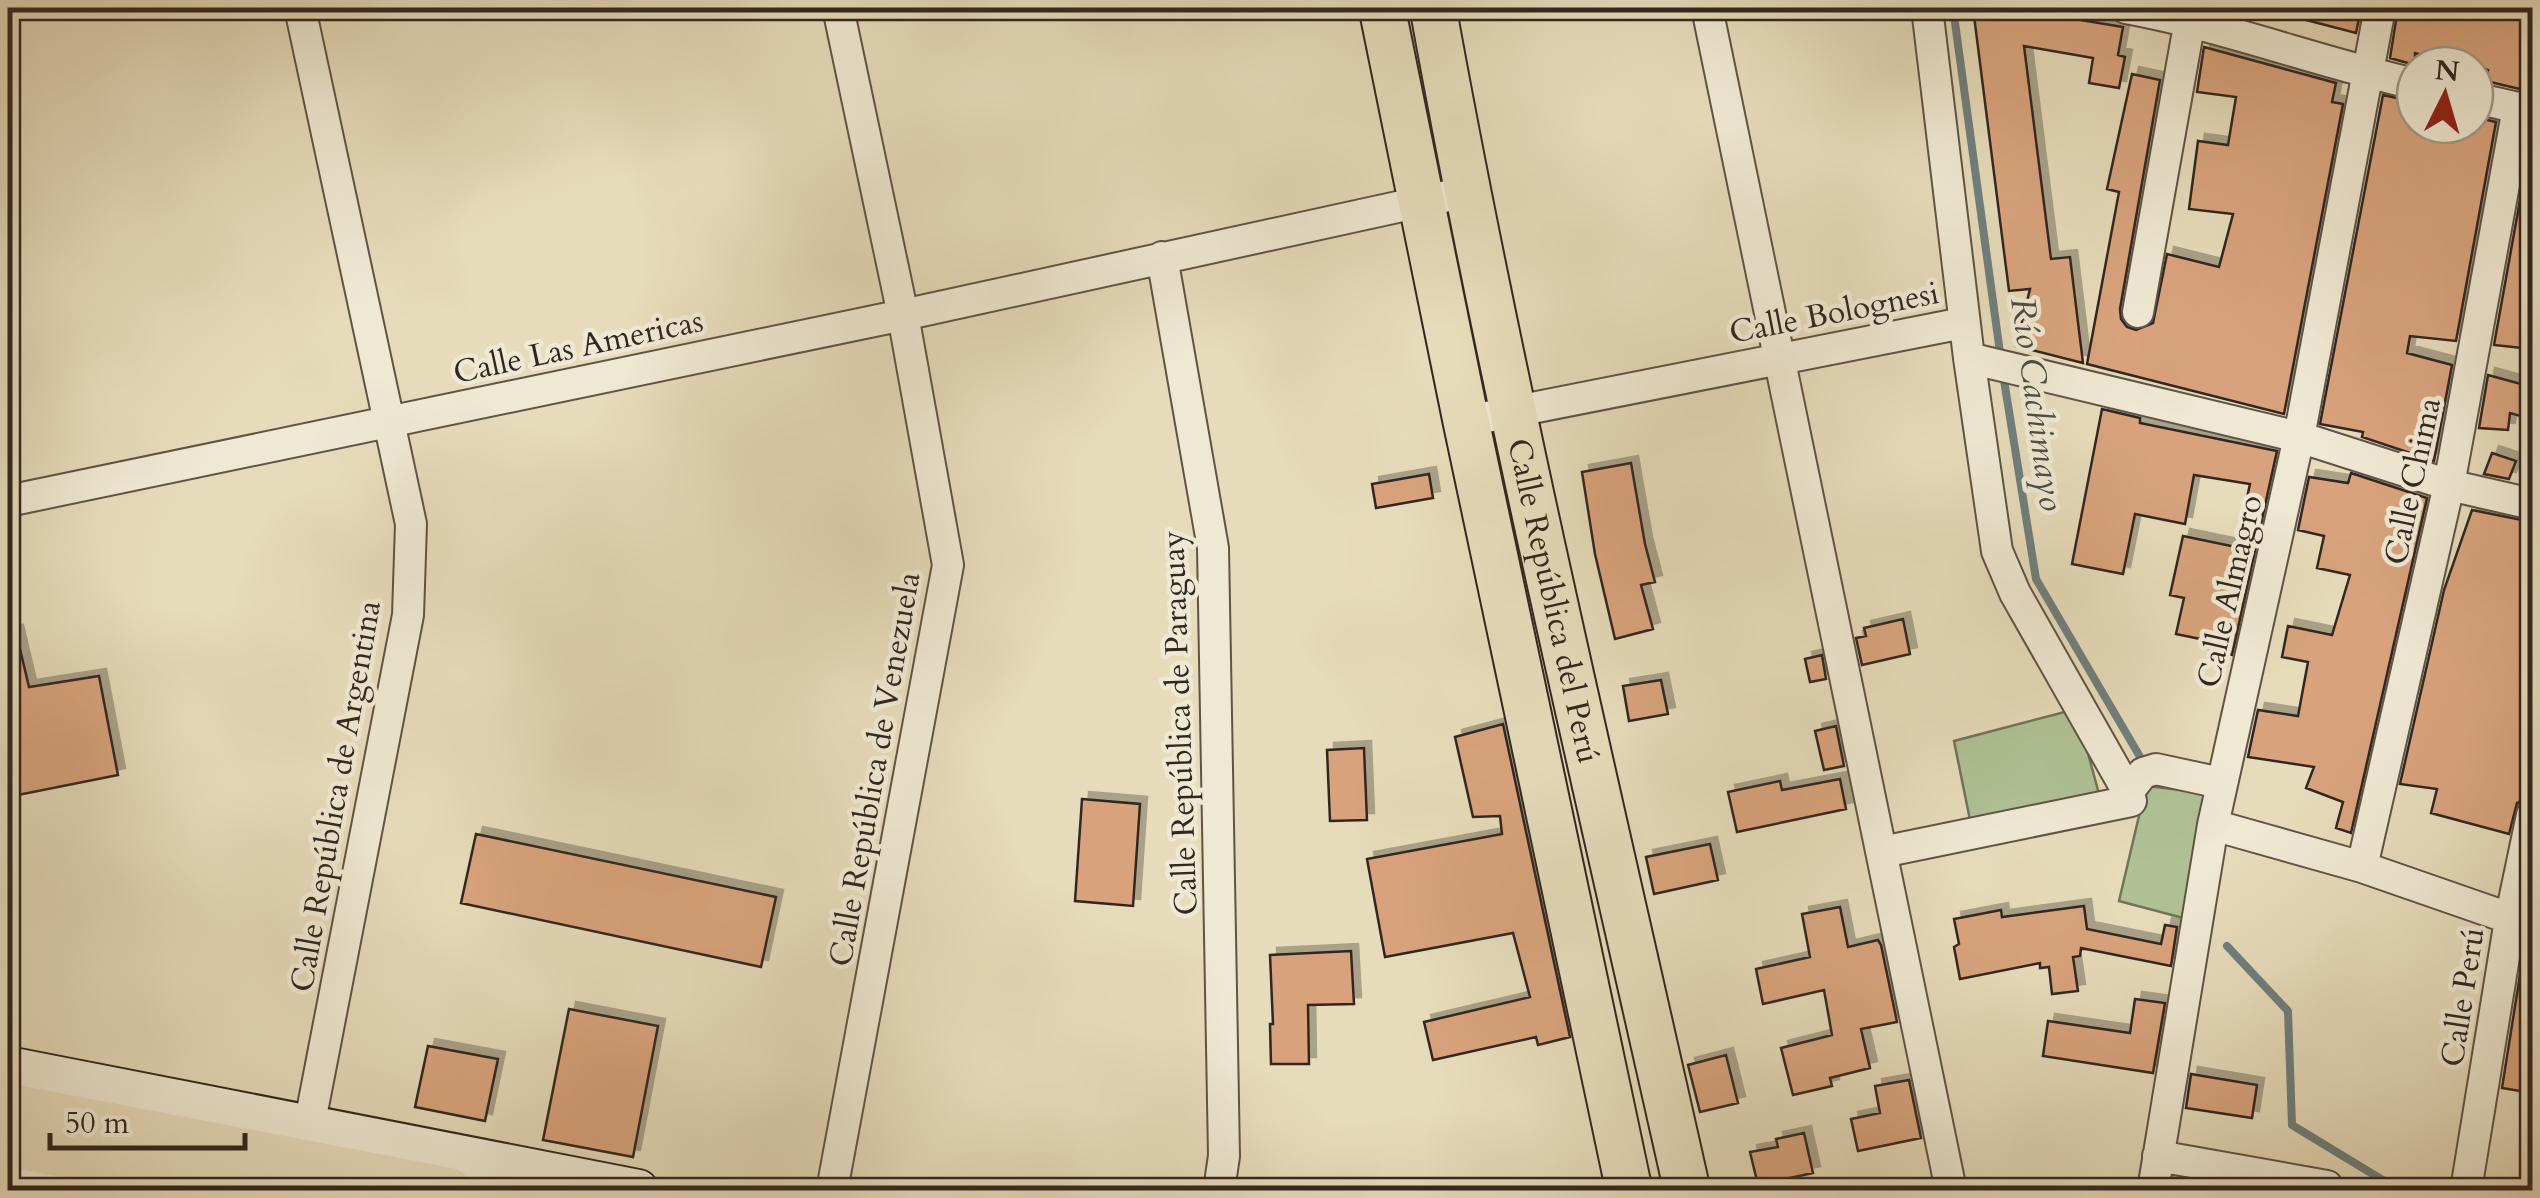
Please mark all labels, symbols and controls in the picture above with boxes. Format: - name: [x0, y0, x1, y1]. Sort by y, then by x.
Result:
- north arrow: [2395, 45, 2495, 145]
- text: N: [2433, 51, 2461, 91]
- street label: Calle Bolognesi: [1726, 271, 1943, 355]
- water label: Río Cachimayo: [1998, 294, 2076, 514]
- street label: Calle Las Americas: [449, 299, 707, 395]
- street label: Calle Chima: [2374, 394, 2452, 569]
- street label: Calle República del Perú: [1496, 434, 1611, 767]
- street label: Calle Almagro: [2186, 491, 2274, 692]
- street label: Calle República de Paraguay: [1151, 530, 1209, 916]
- street label: Calle República de Venezuela: [819, 568, 931, 970]
- street label: Calle República de Argentina: [280, 597, 392, 995]
- street label: Calle Perú: [2430, 924, 2496, 1070]
- scale bar: [50, 1088, 245, 1150]
- text: 50 m: [65, 1103, 130, 1144]

